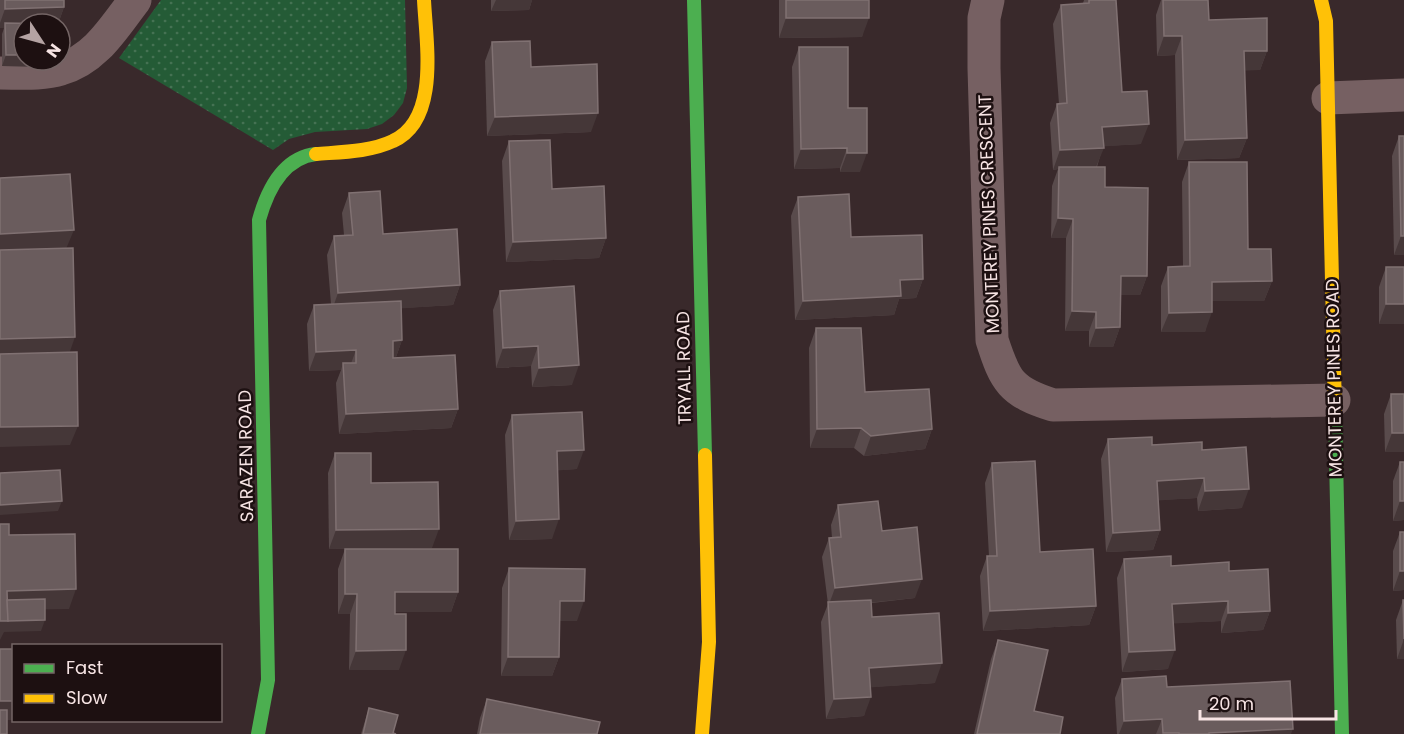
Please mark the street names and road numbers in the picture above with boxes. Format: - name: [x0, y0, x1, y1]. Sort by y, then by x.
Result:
- street label: MONTEREY PINES CRESCENT: [972, 94, 1005, 334]
- street label: MONTEREY PINES ROAD: [1319, 278, 1348, 478]
- street label: TRYALL ROAD: [670, 311, 697, 425]
- street label: SARAZEN ROAD: [232, 390, 259, 522]

